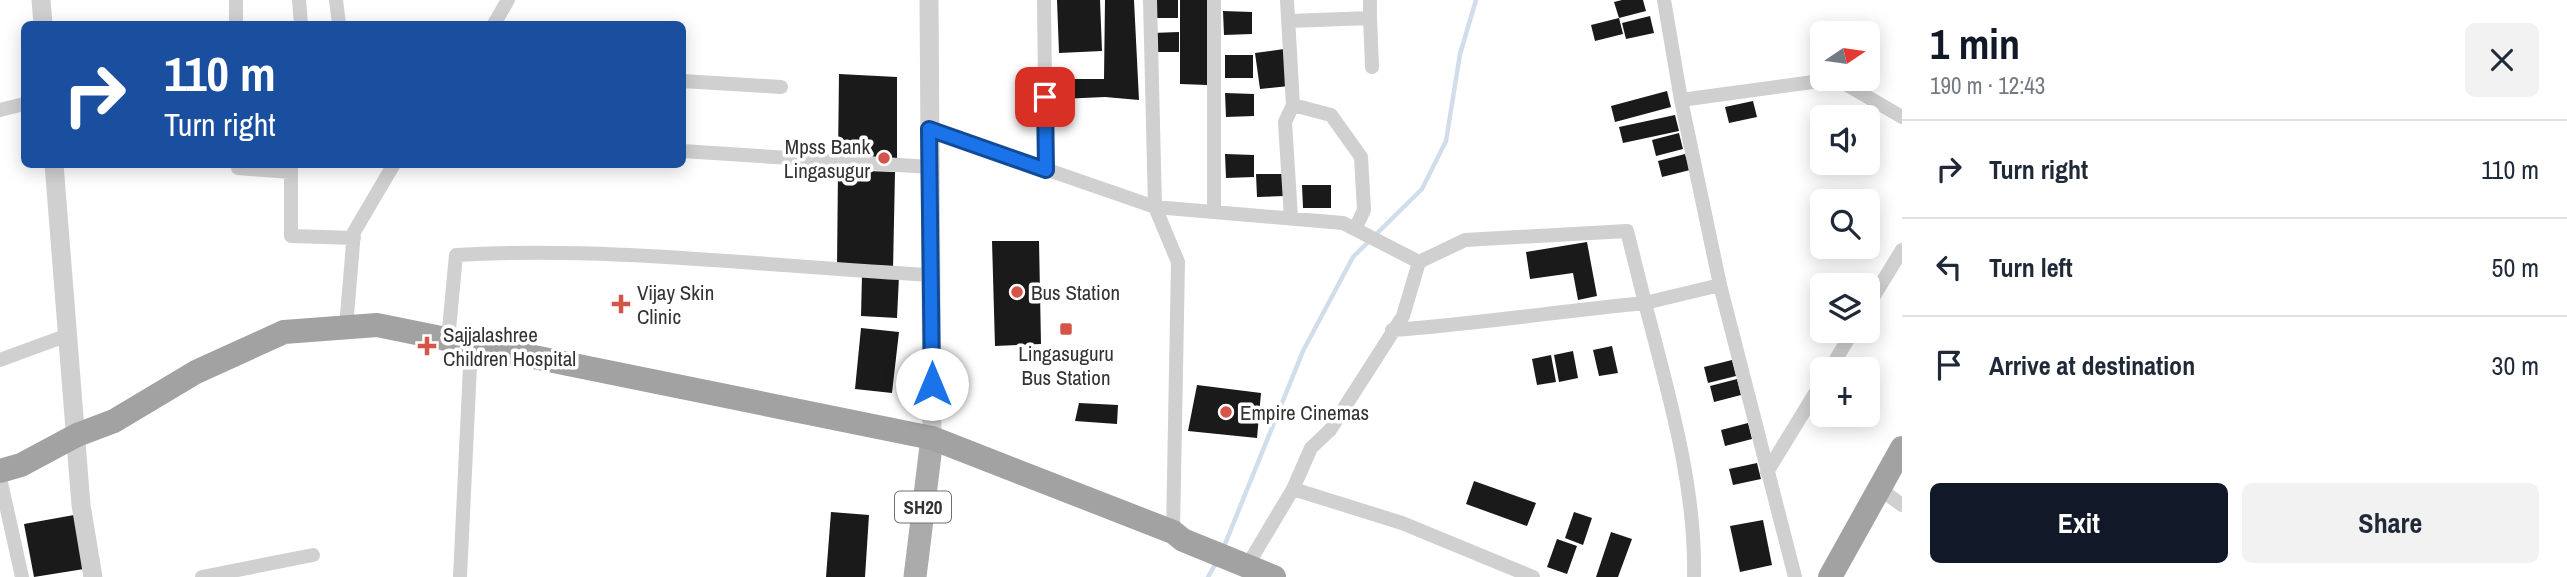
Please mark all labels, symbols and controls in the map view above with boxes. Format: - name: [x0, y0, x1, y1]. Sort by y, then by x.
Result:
- text: 1 min: [1930, 16, 2020, 72]
- north arrow: [1810, 21, 1880, 91]
- map controls: [1810, 21, 1880, 427]
- button: close: [2465, 23, 2539, 97]
- text: 110 m: [164, 40, 276, 106]
- icon: right: [49, 49, 140, 140]
- pin: [1015, 67, 1075, 127]
- text: 190 m · 12:43: [1930, 70, 2045, 101]
- icon: arrive: [1026, 78, 1064, 116]
- text: Turn right: [164, 103, 276, 146]
- button: sound: [1810, 105, 1880, 175]
- place label: Mpss Bank Lingasugur: [784, 132, 870, 185]
- marker: Mpss Bank Lingasugur: [876, 150, 892, 166]
- icon: right: [1930, 150, 1968, 188]
- text: Turn right: [1989, 152, 2088, 187]
- text: 110 m: [2481, 152, 2539, 187]
- button: search: [1810, 189, 1880, 259]
- icon: left: [1930, 248, 1968, 286]
- text: Turn left: [1989, 250, 2073, 285]
- text: 50 m: [2492, 250, 2539, 285]
- button: layers: [1810, 273, 1880, 343]
- place label: Vijay Skin Clinic: [637, 278, 714, 331]
- place label: Bus Station: [1031, 278, 1120, 307]
- marker: Bus Station: [1009, 284, 1025, 300]
- marker: Vijay Skin Clinic: [611, 294, 631, 314]
- place label: Sajjalashree Children Hospital: [443, 320, 576, 373]
- marker: Lingasuguru Bus Station: [1058, 321, 1074, 337]
- marker: Sajjalashree Children Hospital: [417, 336, 437, 356]
- place label: Lingasuguru Bus Station: [1018, 339, 1114, 392]
- icon: arrive: [1930, 346, 1968, 384]
- position arrow: [895, 347, 969, 421]
- text: Arrive at destination: [1989, 348, 2195, 383]
- text: 30 m: [2492, 348, 2539, 383]
- button: +: [1810, 357, 1880, 427]
- place label: Empire Cinemas: [1240, 398, 1369, 427]
- marker: Empire Cinemas: [1218, 404, 1234, 420]
- button: Exit: [1930, 483, 2228, 563]
- button: Share: [2242, 483, 2539, 563]
- road number: SH20: [895, 492, 951, 522]

